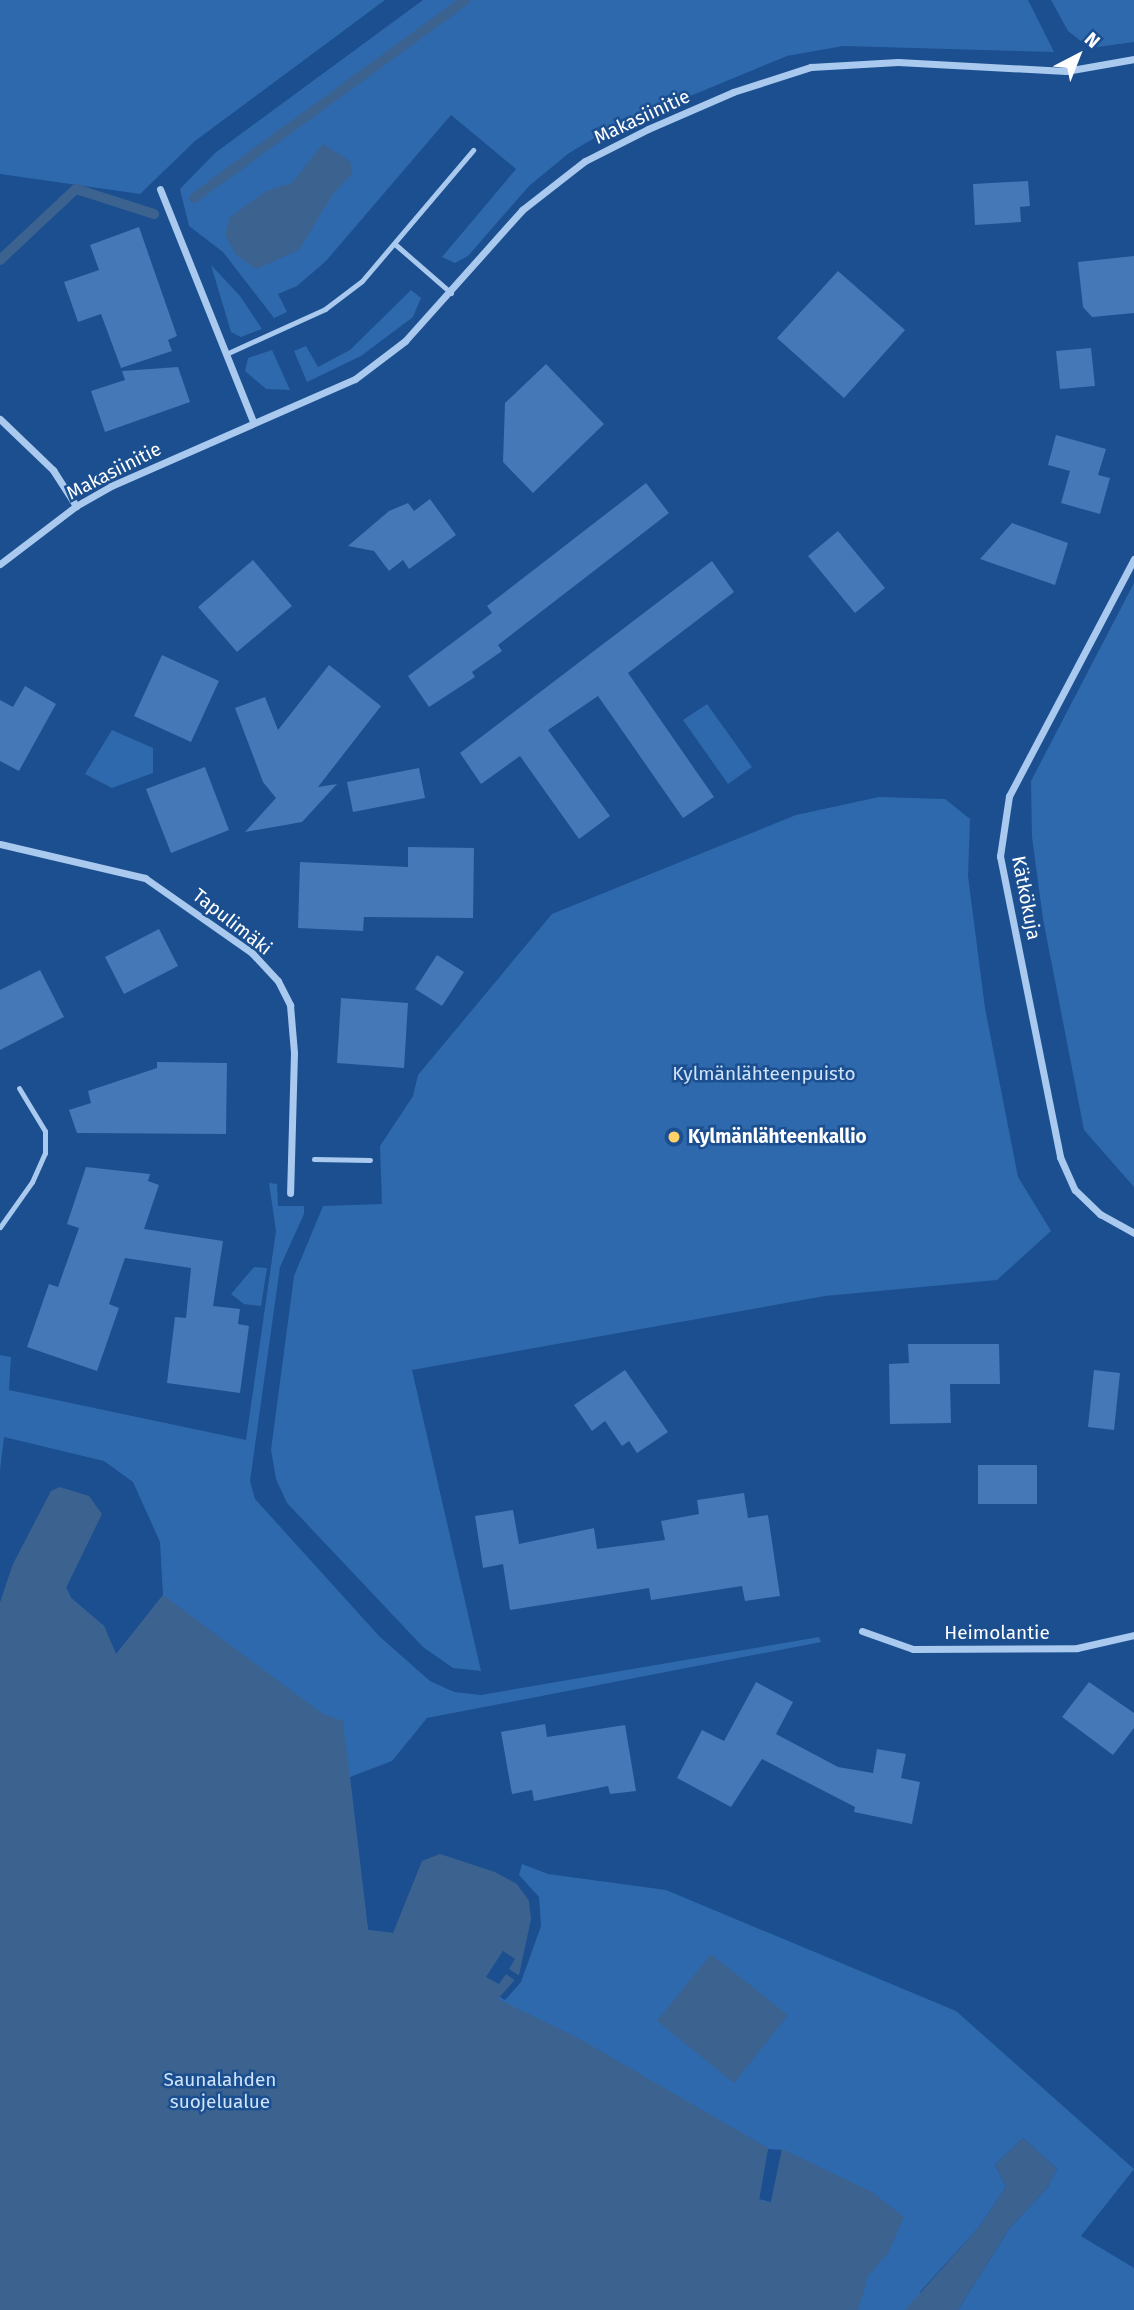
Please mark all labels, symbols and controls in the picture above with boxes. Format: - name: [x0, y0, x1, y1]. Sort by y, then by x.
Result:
- north arrow: [1043, 21, 1113, 91]
- text: N: [1080, 27, 1105, 53]
- street label: Makasiinitie: [590, 85, 694, 149]
- street label: Makasiinitie: [63, 437, 165, 505]
- street label: Kätkökuja: [1007, 854, 1045, 942]
- street label: Tapulimäki: [188, 884, 276, 960]
- park label: Kylmänlähteenpuisto: [672, 1063, 856, 1085]
- place label: Kylmänlähteenkallio: [688, 1126, 867, 1148]
- marker: Kylmänlähteenkallio: [666, 1129, 682, 1145]
- street label: Heimolantie: [944, 1622, 1050, 1644]
- park label: Saunalahden suojelualue: [164, 2069, 276, 2113]

